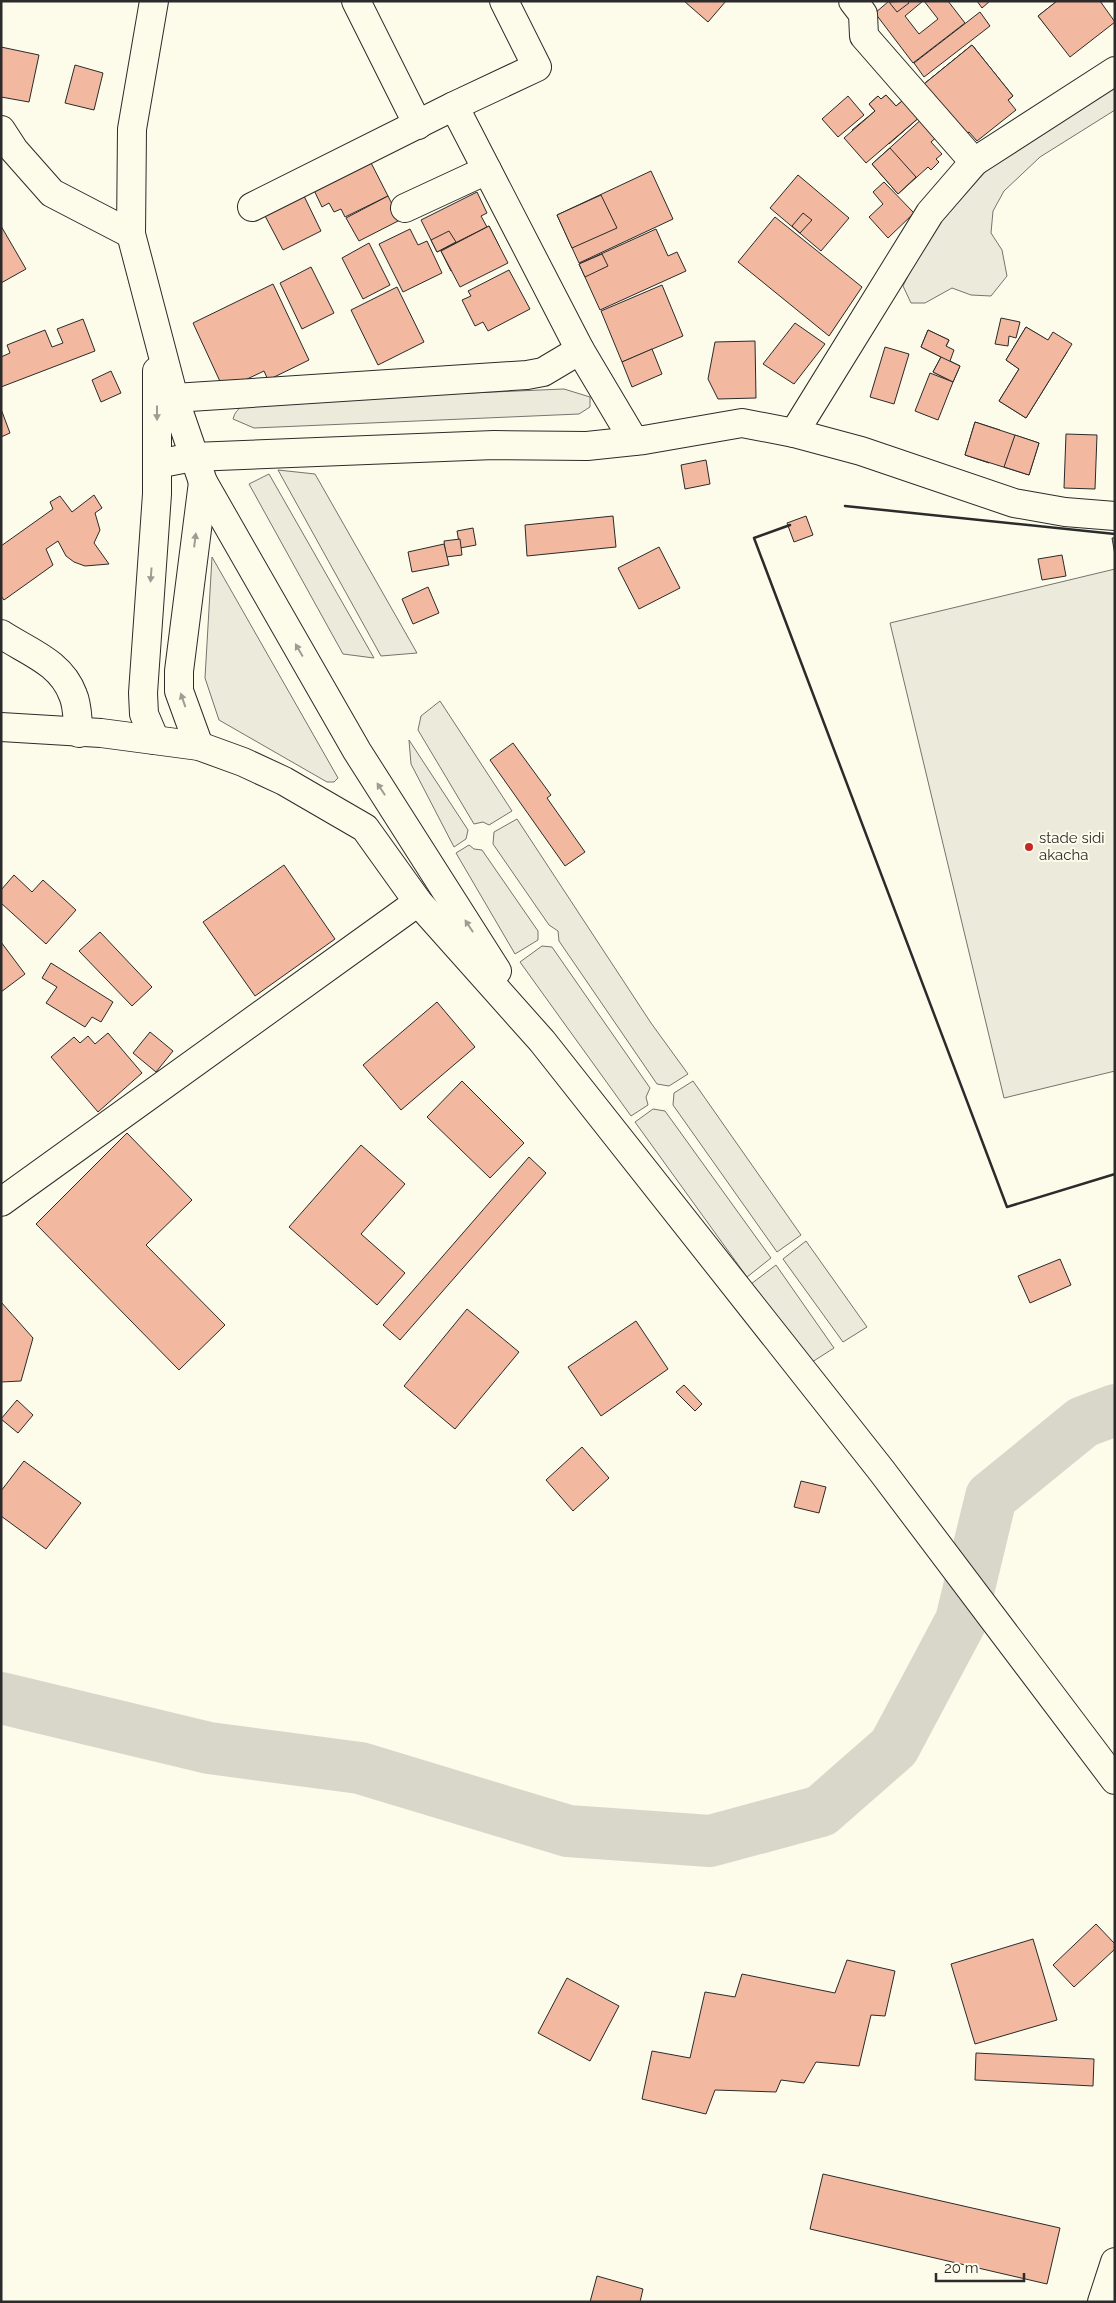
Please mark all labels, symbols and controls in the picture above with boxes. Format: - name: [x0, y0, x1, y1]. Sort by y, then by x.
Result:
- one-way arrow: [153, 405, 161, 421]
- one-way arrow: [191, 531, 199, 547]
- one-way arrow: [147, 568, 155, 584]
- one-way arrow: [294, 643, 303, 656]
- one-way arrow: [179, 693, 186, 708]
- one-way arrow: [377, 783, 386, 796]
- place label: stade sidi akacha: [1039, 829, 1105, 864]
- marker: stade sidi akacha: [1023, 841, 1035, 853]
- one-way arrow: [464, 920, 474, 933]
- scale bar: [936, 2250, 1024, 2282]
- text: 20 m: [944, 2259, 979, 2277]

